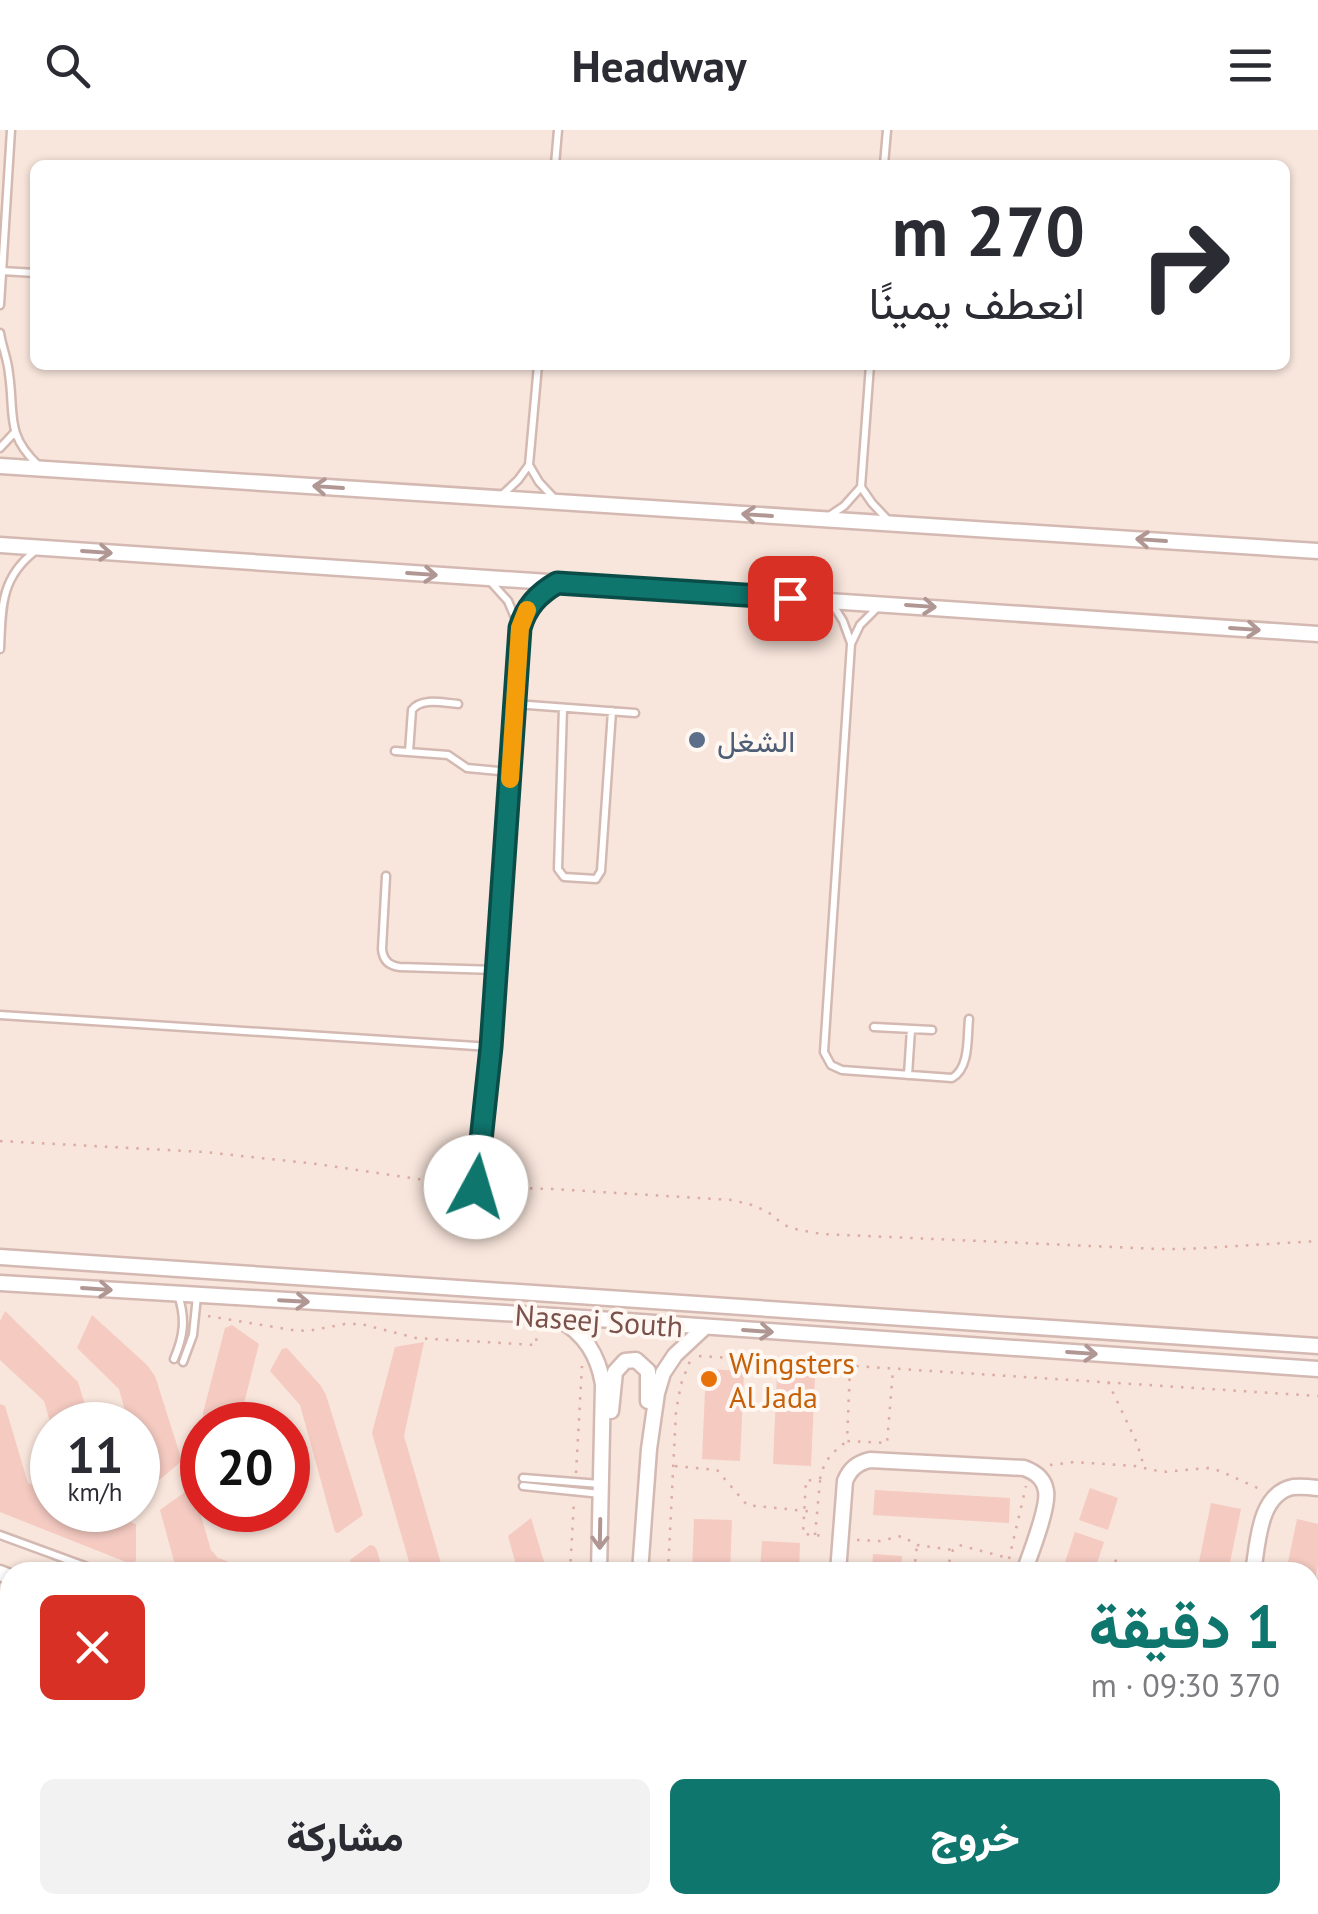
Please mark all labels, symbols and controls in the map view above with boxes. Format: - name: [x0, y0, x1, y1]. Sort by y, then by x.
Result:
- text: Headway: [572, 36, 747, 94]
- icon: search: [40, 38, 95, 93]
- icon: menu: [1223, 38, 1278, 93]
- text: 270 m: [892, 185, 1085, 275]
- icon: right: [1120, 200, 1250, 330]
- text: انعطف يمينًا: [869, 273, 1085, 331]
- one-way arrow: [312, 477, 344, 496]
- one-way arrow: [741, 505, 773, 524]
- one-way arrow: [1135, 530, 1167, 549]
- one-way arrow: [81, 543, 113, 562]
- pin: [748, 556, 833, 641]
- one-way arrow: [405, 565, 437, 584]
- icon: arrive: [763, 571, 818, 626]
- one-way arrow: [904, 597, 936, 616]
- one-way arrow: [1228, 620, 1260, 639]
- place label: الشغل: [717, 721, 795, 760]
- marker: الشغل: [686, 729, 708, 751]
- position arrow: [424, 1135, 528, 1239]
- one-way arrow: [81, 1280, 113, 1299]
- one-way arrow: [277, 1292, 309, 1311]
- street label: Naseej South: [514, 1295, 684, 1345]
- one-way arrow: [741, 1322, 773, 1341]
- place label: Wingsters Al Jada: [729, 1343, 855, 1416]
- one-way arrow: [1066, 1344, 1098, 1363]
- marker: Wingsters Al Jada: [698, 1368, 720, 1390]
- speed limit sign: 20: [180, 1402, 310, 1532]
- text: 11: [67, 1422, 123, 1487]
- text: km/h: [68, 1476, 122, 1508]
- one-way arrow: [590, 1518, 609, 1550]
- text: 1 دقيقة: [1089, 1587, 1280, 1665]
- button: close: [40, 1595, 145, 1700]
- text: 370 m · 09:30: [1091, 1664, 1280, 1706]
- button: مشاركة: [40, 1779, 650, 1894]
- button: خروج: [670, 1779, 1280, 1894]

